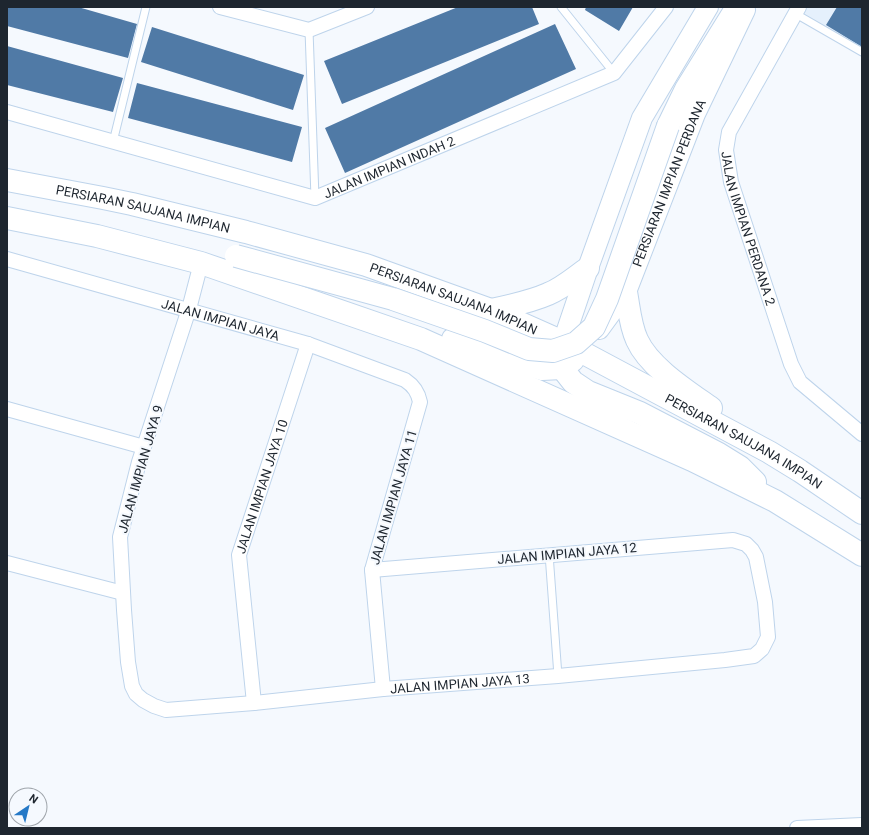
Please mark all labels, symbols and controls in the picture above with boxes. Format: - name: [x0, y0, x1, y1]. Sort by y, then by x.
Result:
- street label: PERSIARAN IMPIAN PERDANA: [630, 96, 709, 269]
- street label: JALAN IMPIAN INDAH 2: [321, 133, 457, 202]
- street label: JALAN IMPIAN PERDANA 2: [718, 150, 778, 307]
- street label: PERSIARAN SAUJANA IMPIAN: [55, 182, 232, 236]
- street label: PERSIARAN SAUJANA IMPIAN: [368, 260, 540, 338]
- street label: JALAN IMPIAN JAYA: [160, 296, 282, 344]
- street label: PERSIARAN SAUJANA IMPIAN: [663, 391, 825, 492]
- street label: JALAN IMPIAN JAYA 9: [115, 403, 166, 535]
- street label: JALAN IMPIAN JAYA 10: [233, 418, 291, 555]
- street label: JALAN IMPIAN JAYA 11: [367, 428, 420, 566]
- street label: JALAN IMPIAN JAYA 12: [497, 540, 637, 567]
- street label: JALAN IMPIAN JAYA 13: [390, 671, 530, 696]
- north arrow: [8, 787, 48, 827]
- text: N: [27, 792, 41, 807]

